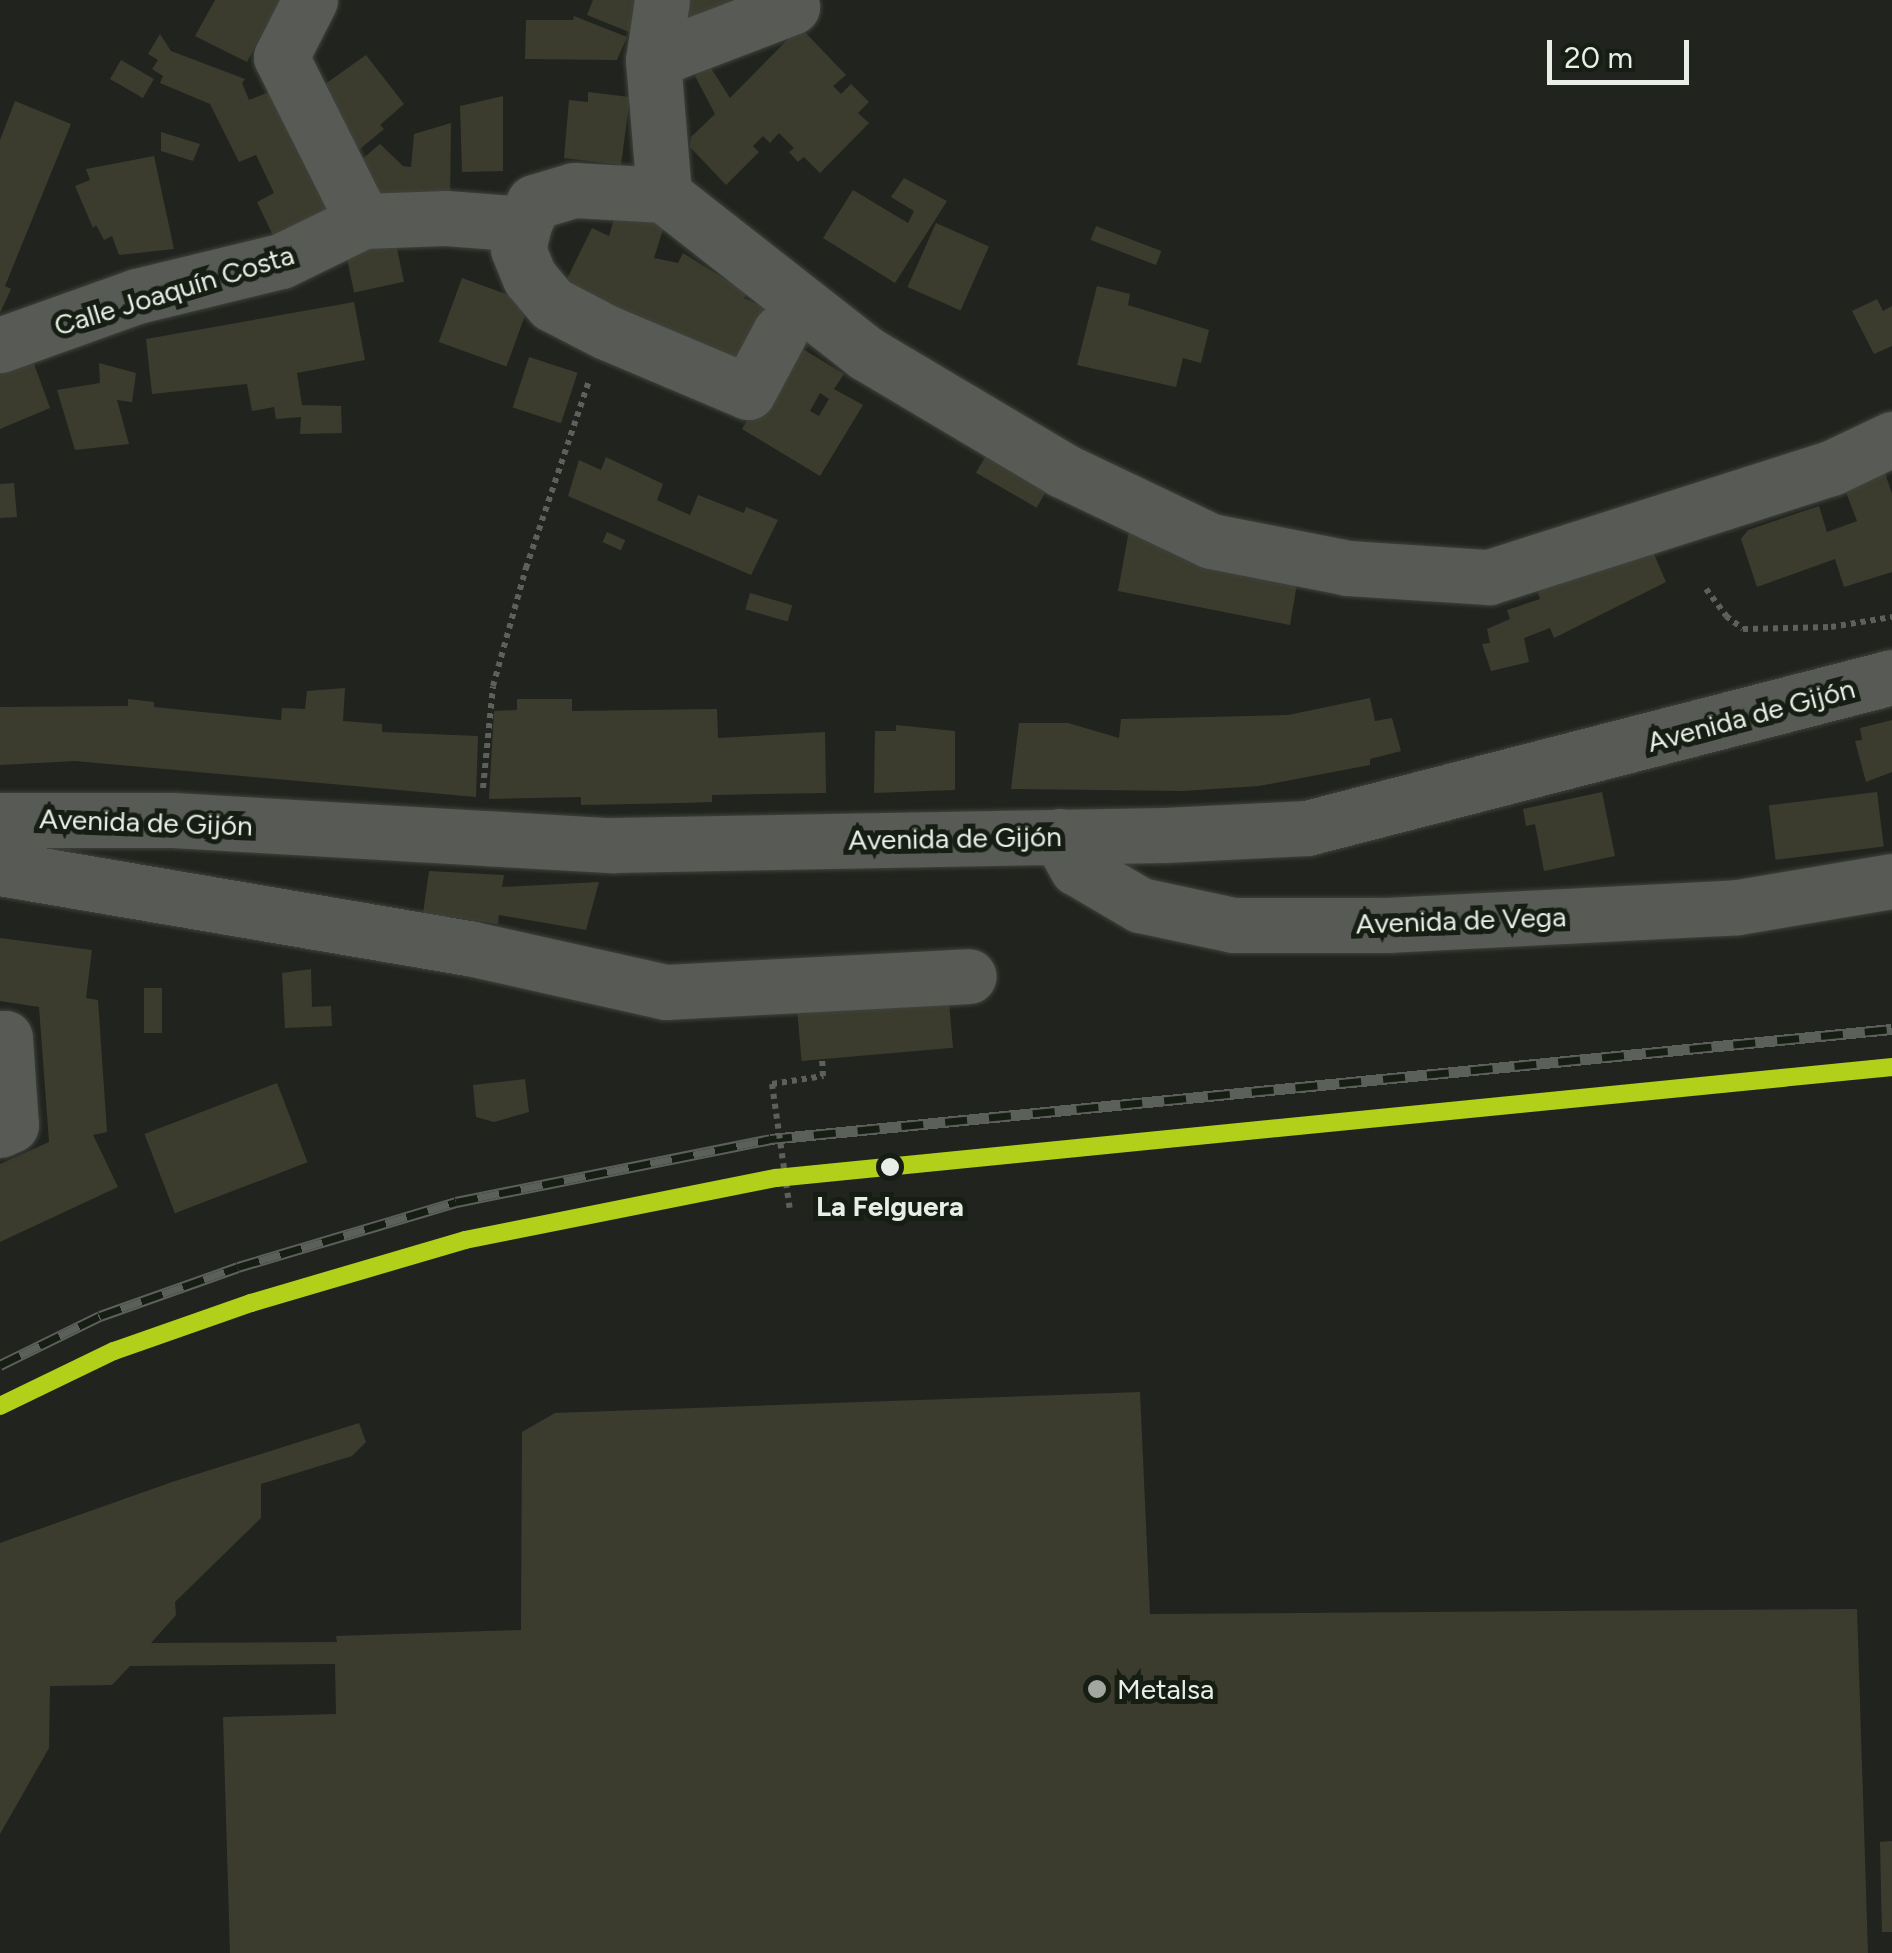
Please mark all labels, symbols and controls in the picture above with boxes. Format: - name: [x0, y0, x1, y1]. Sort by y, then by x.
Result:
- scale bar: [1552, 20, 1694, 82]
- text: 20 m: [1564, 39, 1633, 76]
- street label: Calle Joaquín Costa: [50, 238, 298, 342]
- street label: Avenida de Gijón: [1643, 671, 1859, 759]
- street label: Avenida de Gijón: [39, 801, 253, 843]
- street label: Avenida de Gijón: [848, 819, 1062, 857]
- street label: Avenida de Vega: [1355, 900, 1567, 940]
- marker: La Felguera: [873, 1150, 907, 1184]
- place label: La Felguera: [816, 1189, 964, 1223]
- place label: Metalsa: [1117, 1672, 1214, 1706]
- marker: Metalsa: [1086, 1678, 1108, 1700]

